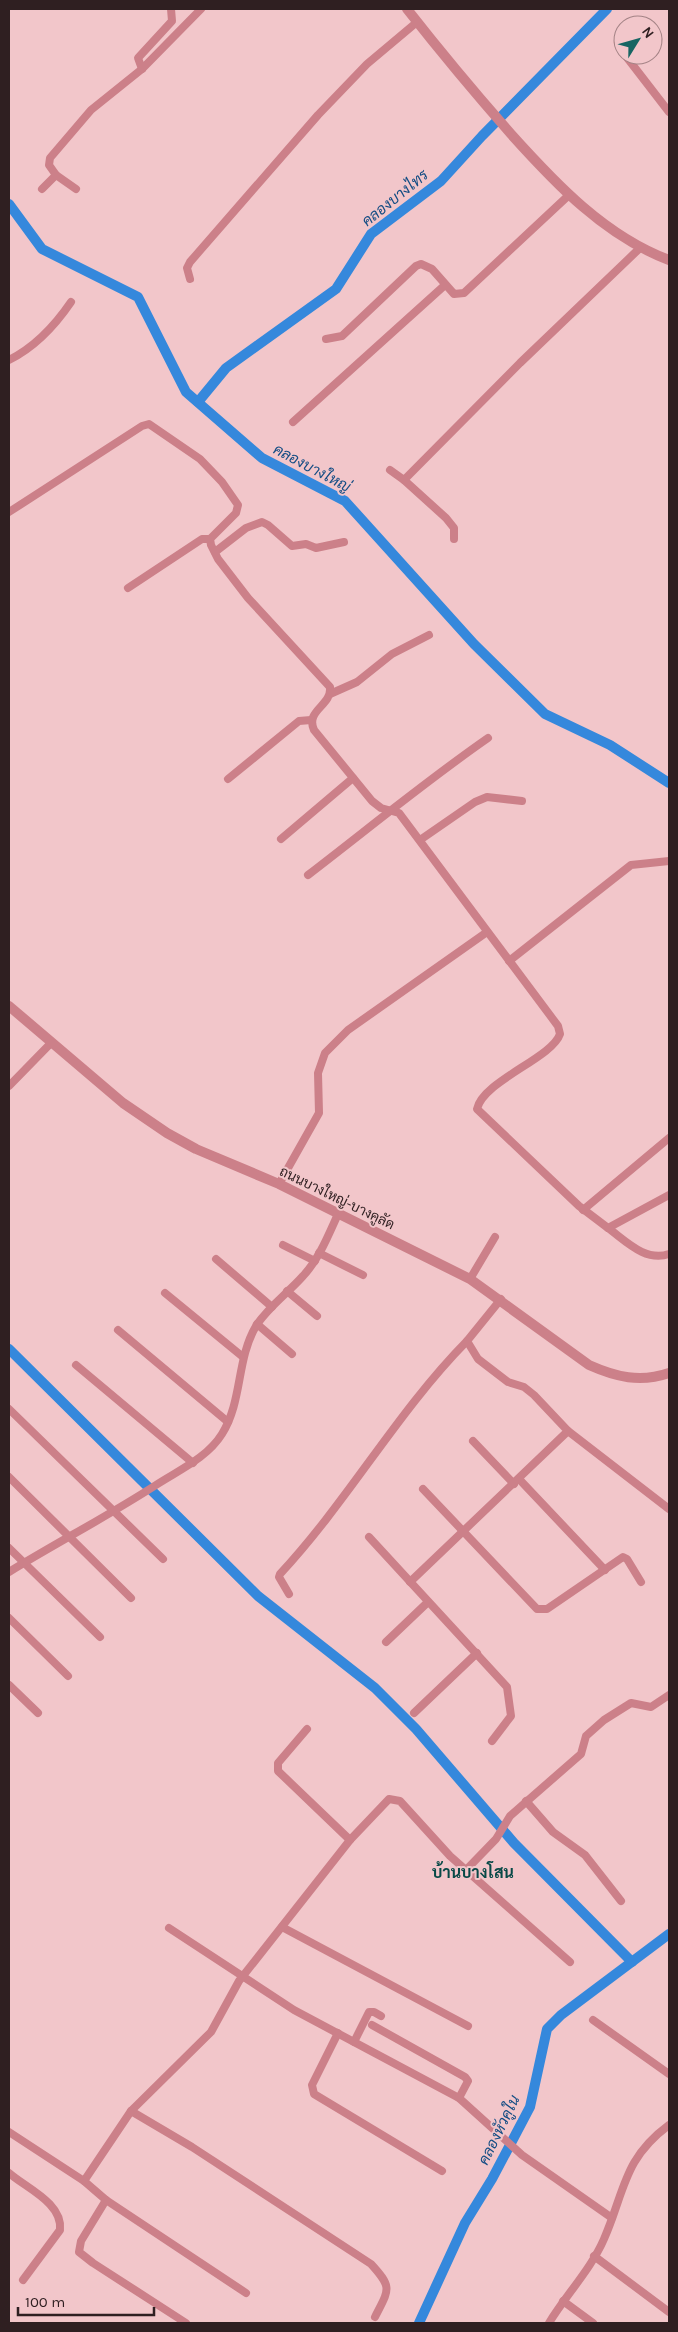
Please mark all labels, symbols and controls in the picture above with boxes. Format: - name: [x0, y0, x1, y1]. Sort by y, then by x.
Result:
- north arrow: [613, 15, 663, 65]
- text: N: [638, 23, 658, 42]
- water label: คลองบางไทร: [358, 165, 432, 230]
- water label: คลองบางใหญ่: [270, 439, 355, 496]
- street label: ถนนบางใหญ่-บางคูลัด: [276, 1163, 397, 1234]
- district label: บ้านบางโสน: [432, 1861, 514, 1882]
- water label: คลองหัวคูใน: [474, 2092, 525, 2168]
- scale bar: [18, 2284, 154, 2316]
- text: 100 m: [25, 2293, 65, 2311]

